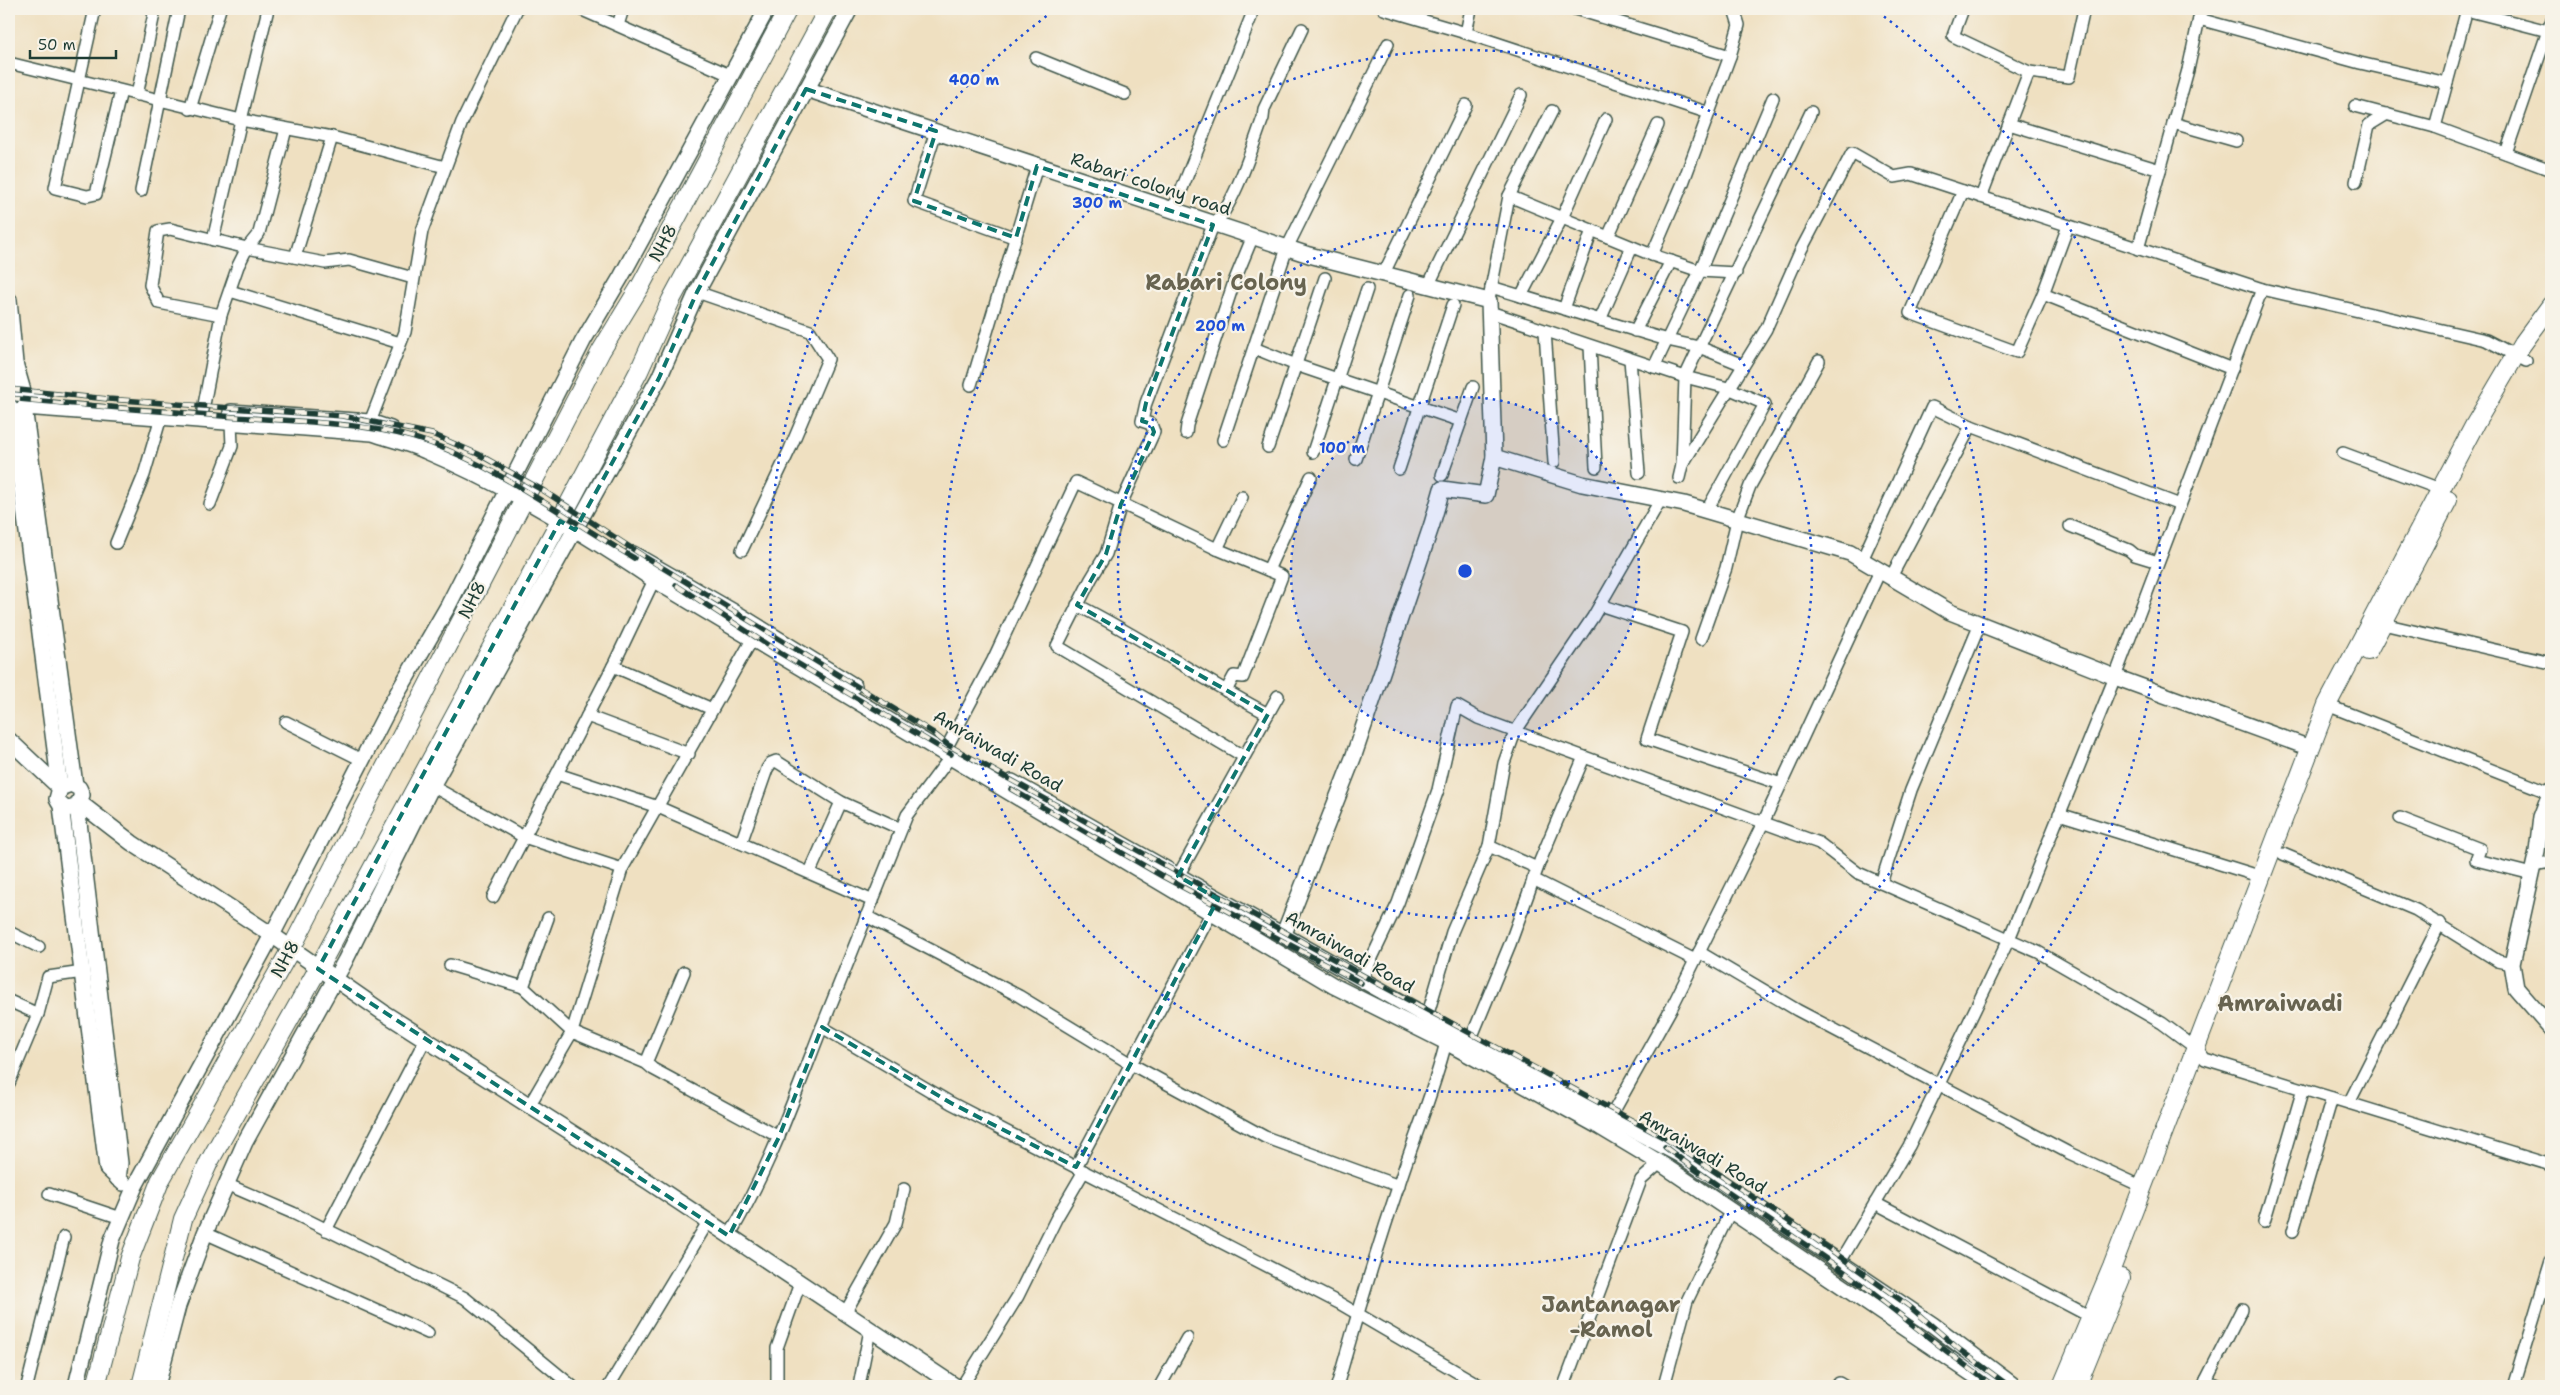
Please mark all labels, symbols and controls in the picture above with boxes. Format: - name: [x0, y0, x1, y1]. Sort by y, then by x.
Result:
- scale bar: [30, 28, 116, 60]
- text: 50 m: [38, 35, 76, 55]
- text: 400 m: [949, 70, 999, 90]
- street label: Rabari colony road: [1068, 147, 1234, 221]
- text: 300 m: [1072, 193, 1122, 213]
- street label: NH8: [643, 220, 683, 266]
- district label: Rabari Colony: [1145, 268, 1307, 297]
- text: 200 m: [1195, 316, 1245, 336]
- text: 100 m: [1319, 438, 1365, 458]
- centre of rings: [1456, 562, 1474, 580]
- street label: NH8: [452, 577, 492, 623]
- street label: Amraiwadi Road: [929, 704, 1067, 798]
- street label: Amraiwadi Road: [1281, 905, 1419, 999]
- street label: NH8: [265, 936, 305, 982]
- district label: Amraiwadi: [2217, 989, 2343, 1018]
- street label: Amraiwadi Road: [1634, 1104, 1772, 1200]
- district label: Jantanagar -Ramol: [1541, 1290, 1681, 1344]

